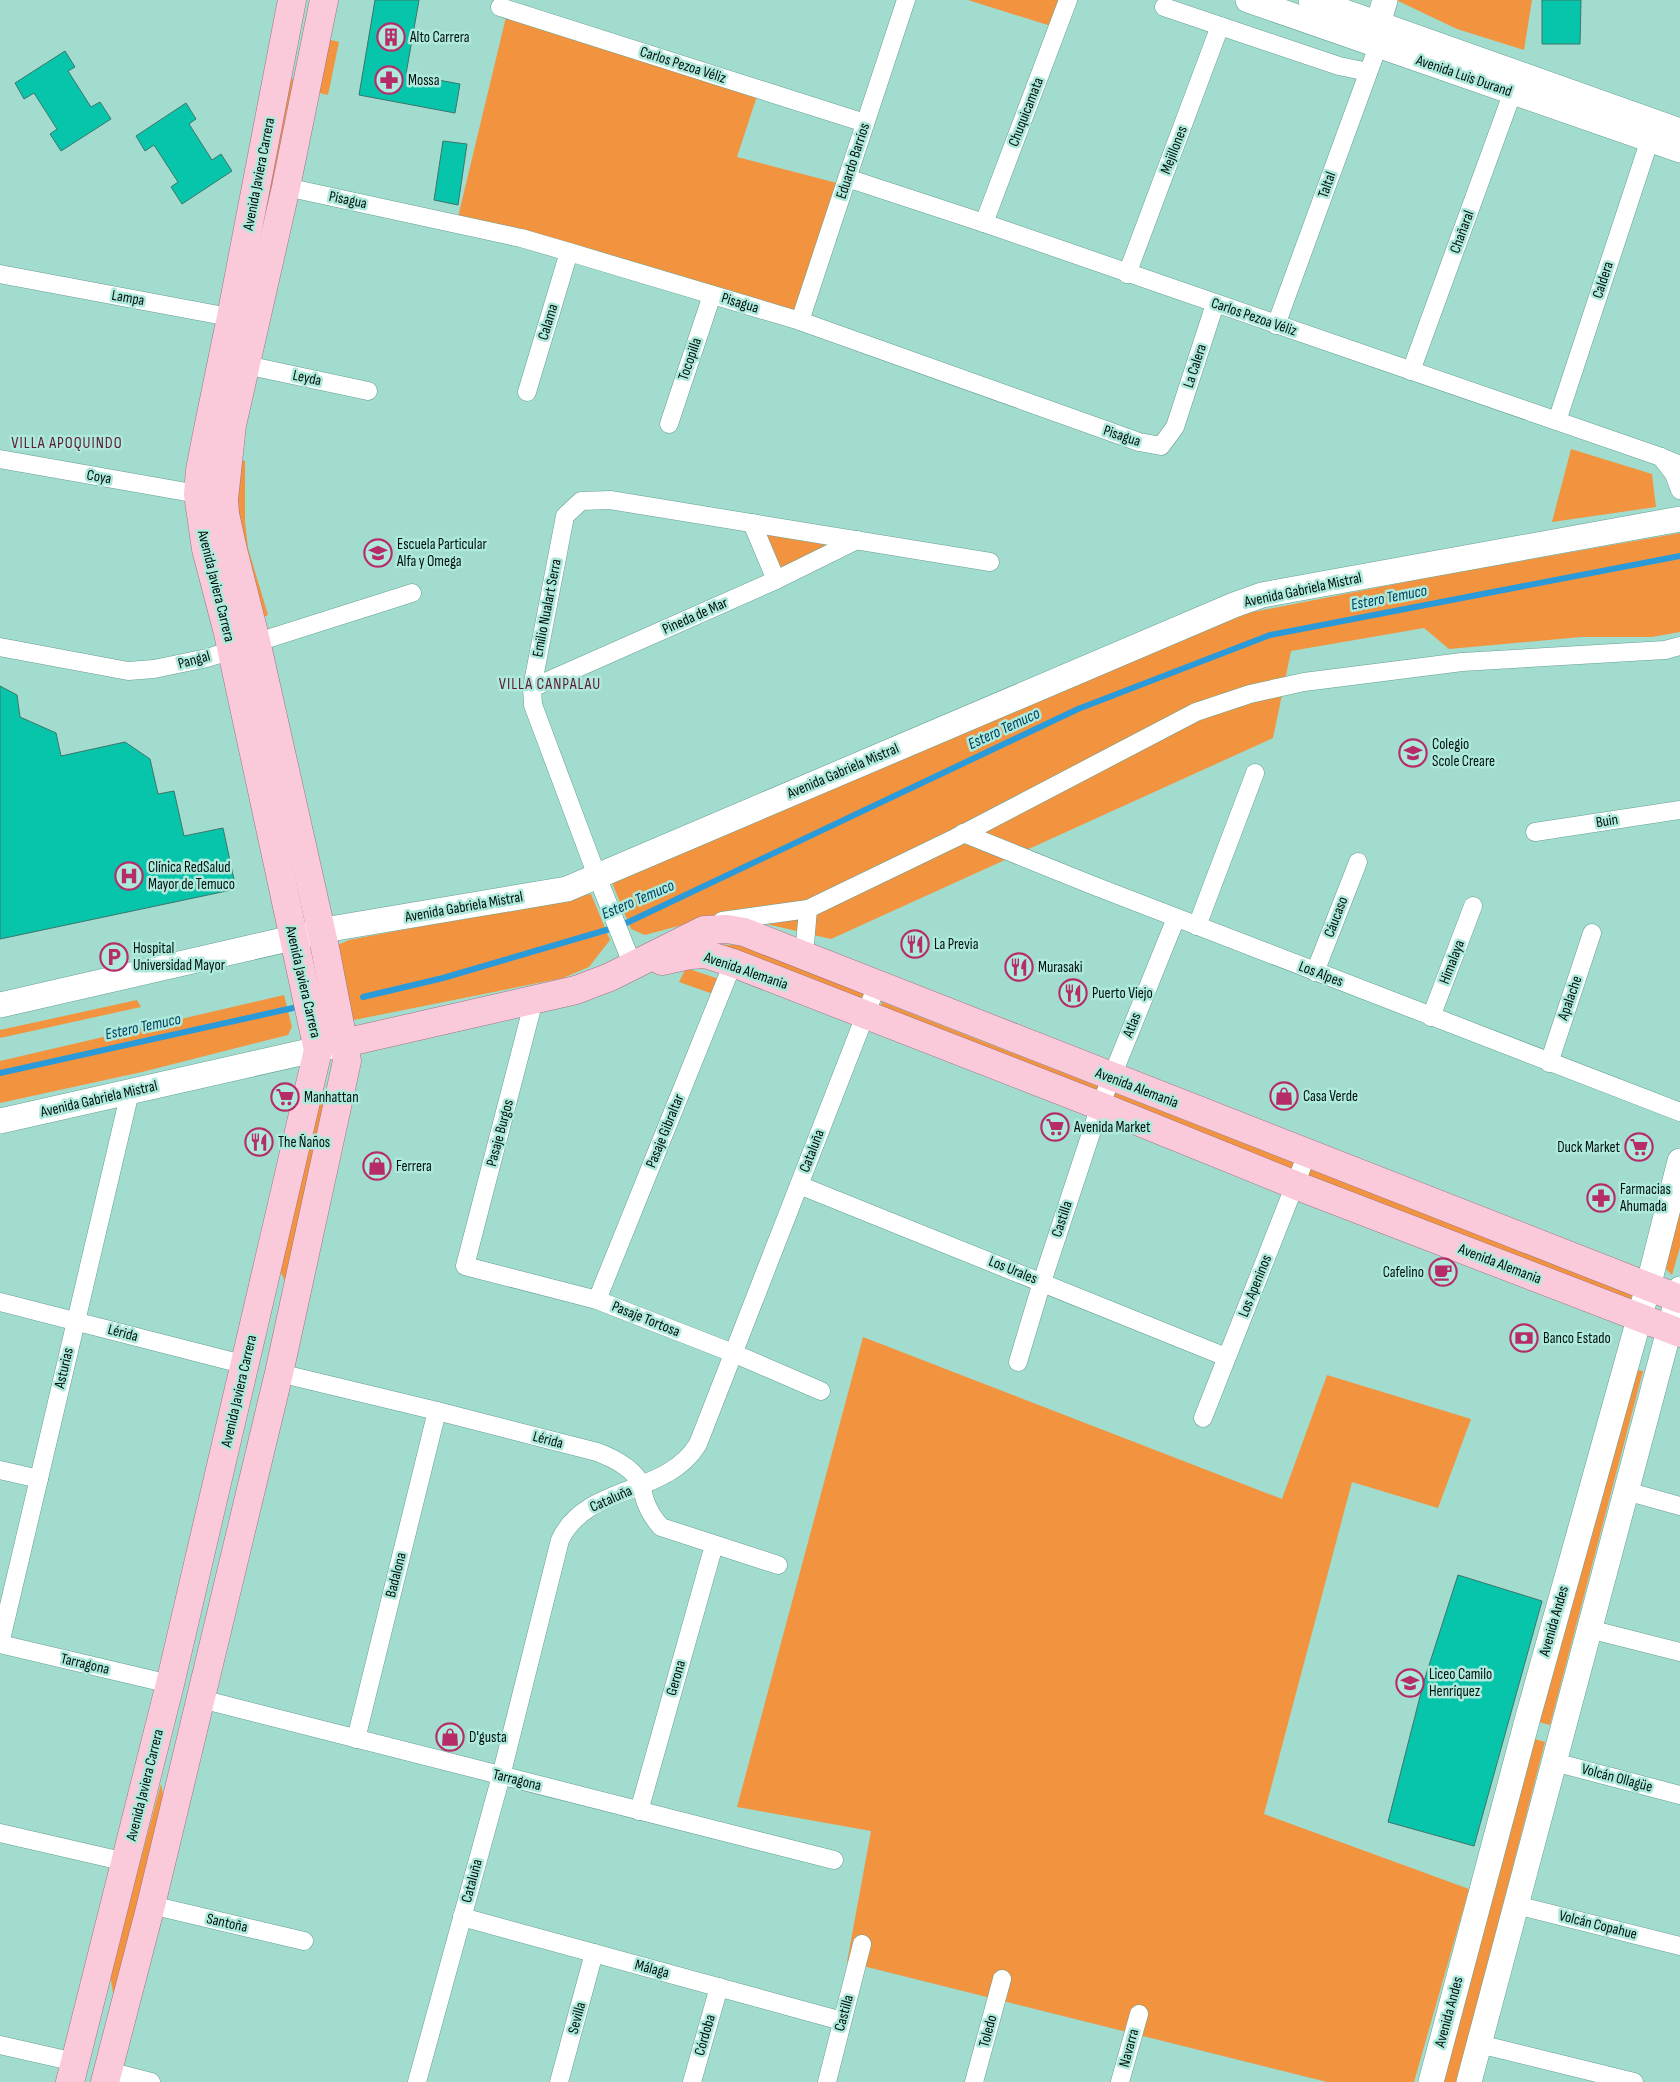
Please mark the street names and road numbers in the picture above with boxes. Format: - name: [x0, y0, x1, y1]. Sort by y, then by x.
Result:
- street label: Carlos Pezoa Véliz: [638, 42, 729, 88]
- street label: Avenida Luis Durand: [1413, 50, 1514, 101]
- street label: Chuquicamata: [1004, 75, 1048, 149]
- street label: Avenida Javiera Carrera: [239, 116, 279, 233]
- street label: Eduardo Barrios: [832, 121, 874, 201]
- street label: Mejillones: [1156, 123, 1192, 177]
- street label: Taltal: [1314, 169, 1340, 201]
- street label: Pisagua: [327, 187, 369, 213]
- street label: Chañaral: [1445, 208, 1479, 256]
- street label: Caldera: [1588, 259, 1618, 301]
- street label: Lampa: [110, 286, 146, 310]
- street label: Pisagua: [719, 288, 761, 318]
- street label: Carlos Pezoa Véliz: [1209, 293, 1300, 341]
- street label: Calama: [534, 301, 563, 342]
- street label: Tocopilla: [674, 335, 706, 383]
- street label: La Calera: [1179, 341, 1211, 390]
- street label: Leyda: [291, 366, 323, 390]
- street label: Pisagua: [1101, 421, 1143, 451]
- street label: Coya: [85, 466, 113, 489]
- street label: Avenida Javiera Carrera: [193, 527, 239, 644]
- street label: Emilio Nualart Serra: [528, 557, 566, 659]
- street label: Avenida Gabriela Mistral: [1242, 568, 1363, 612]
- street label: Pineda de Mar: [659, 593, 731, 639]
- street label: Pangal: [176, 647, 212, 673]
- street label: Avenida Gabriela Mistral: [783, 739, 902, 803]
- street label: Buin: [1595, 810, 1619, 832]
- street label: Avenida Gabriela Mistral: [403, 887, 524, 927]
- street label: Cáucaso: [1320, 894, 1352, 940]
- street label: Avenida Javiera Carrera: [281, 923, 325, 1040]
- street label: Himalaya: [1435, 937, 1469, 987]
- street label: Avenida Alemania: [701, 947, 791, 994]
- street label: Los Alpes: [1296, 957, 1346, 991]
- street label: Apalache: [1553, 973, 1586, 1024]
- street label: Atlas: [1118, 1010, 1145, 1041]
- street label: Avenida Alemania: [1092, 1063, 1181, 1113]
- street label: Avenida Gabriela Mistral: [38, 1076, 159, 1122]
- street label: Pasaje Gibraltar: [642, 1091, 689, 1171]
- street label: Pasaje Burgos: [482, 1097, 518, 1169]
- street label: Cataluña: [795, 1127, 829, 1175]
- street label: Castilla: [1047, 1198, 1077, 1239]
- street label: Avenida Alemania: [1455, 1239, 1544, 1289]
- street label: Los Urales: [986, 1252, 1040, 1288]
- street label: Los Apeninos: [1234, 1252, 1276, 1320]
- street label: Pasaje Tortosa: [609, 1297, 683, 1341]
- street label: Lérida: [106, 1320, 140, 1346]
- street label: Avenida Javiera Carrera: [217, 1333, 261, 1450]
- street label: Asturias: [50, 1346, 78, 1391]
- street label: Lérida: [531, 1427, 565, 1453]
- street label: Cataluña: [587, 1481, 635, 1517]
- street label: Badalona: [381, 1550, 411, 1599]
- street label: Avenida Andes: [1535, 1584, 1573, 1659]
- street label: Tarragona: [59, 1649, 111, 1679]
- street label: Gerona: [662, 1658, 690, 1698]
- street label: Avenida Javiera Carrera: [122, 1727, 168, 1844]
- street label: Volcán Ollagüe: [1579, 1759, 1655, 1797]
- street label: Tarragona: [491, 1765, 543, 1795]
- street label: Cataluña: [457, 1857, 487, 1905]
- street label: Volcán Copahue: [1557, 1906, 1639, 1944]
- street label: Santoña: [205, 1909, 250, 1937]
- street label: Málaga: [633, 1955, 671, 1983]
- street label: Avenida Andes: [1430, 1975, 1468, 2050]
- street label: Castilla: [830, 1993, 858, 2033]
- street label: Sevilla: [564, 2000, 590, 2036]
- street label: Córdoba: [690, 2012, 720, 2058]
- street label: Toledo: [975, 2013, 1001, 2049]
- street label: Navarra: [1115, 2027, 1143, 2069]

